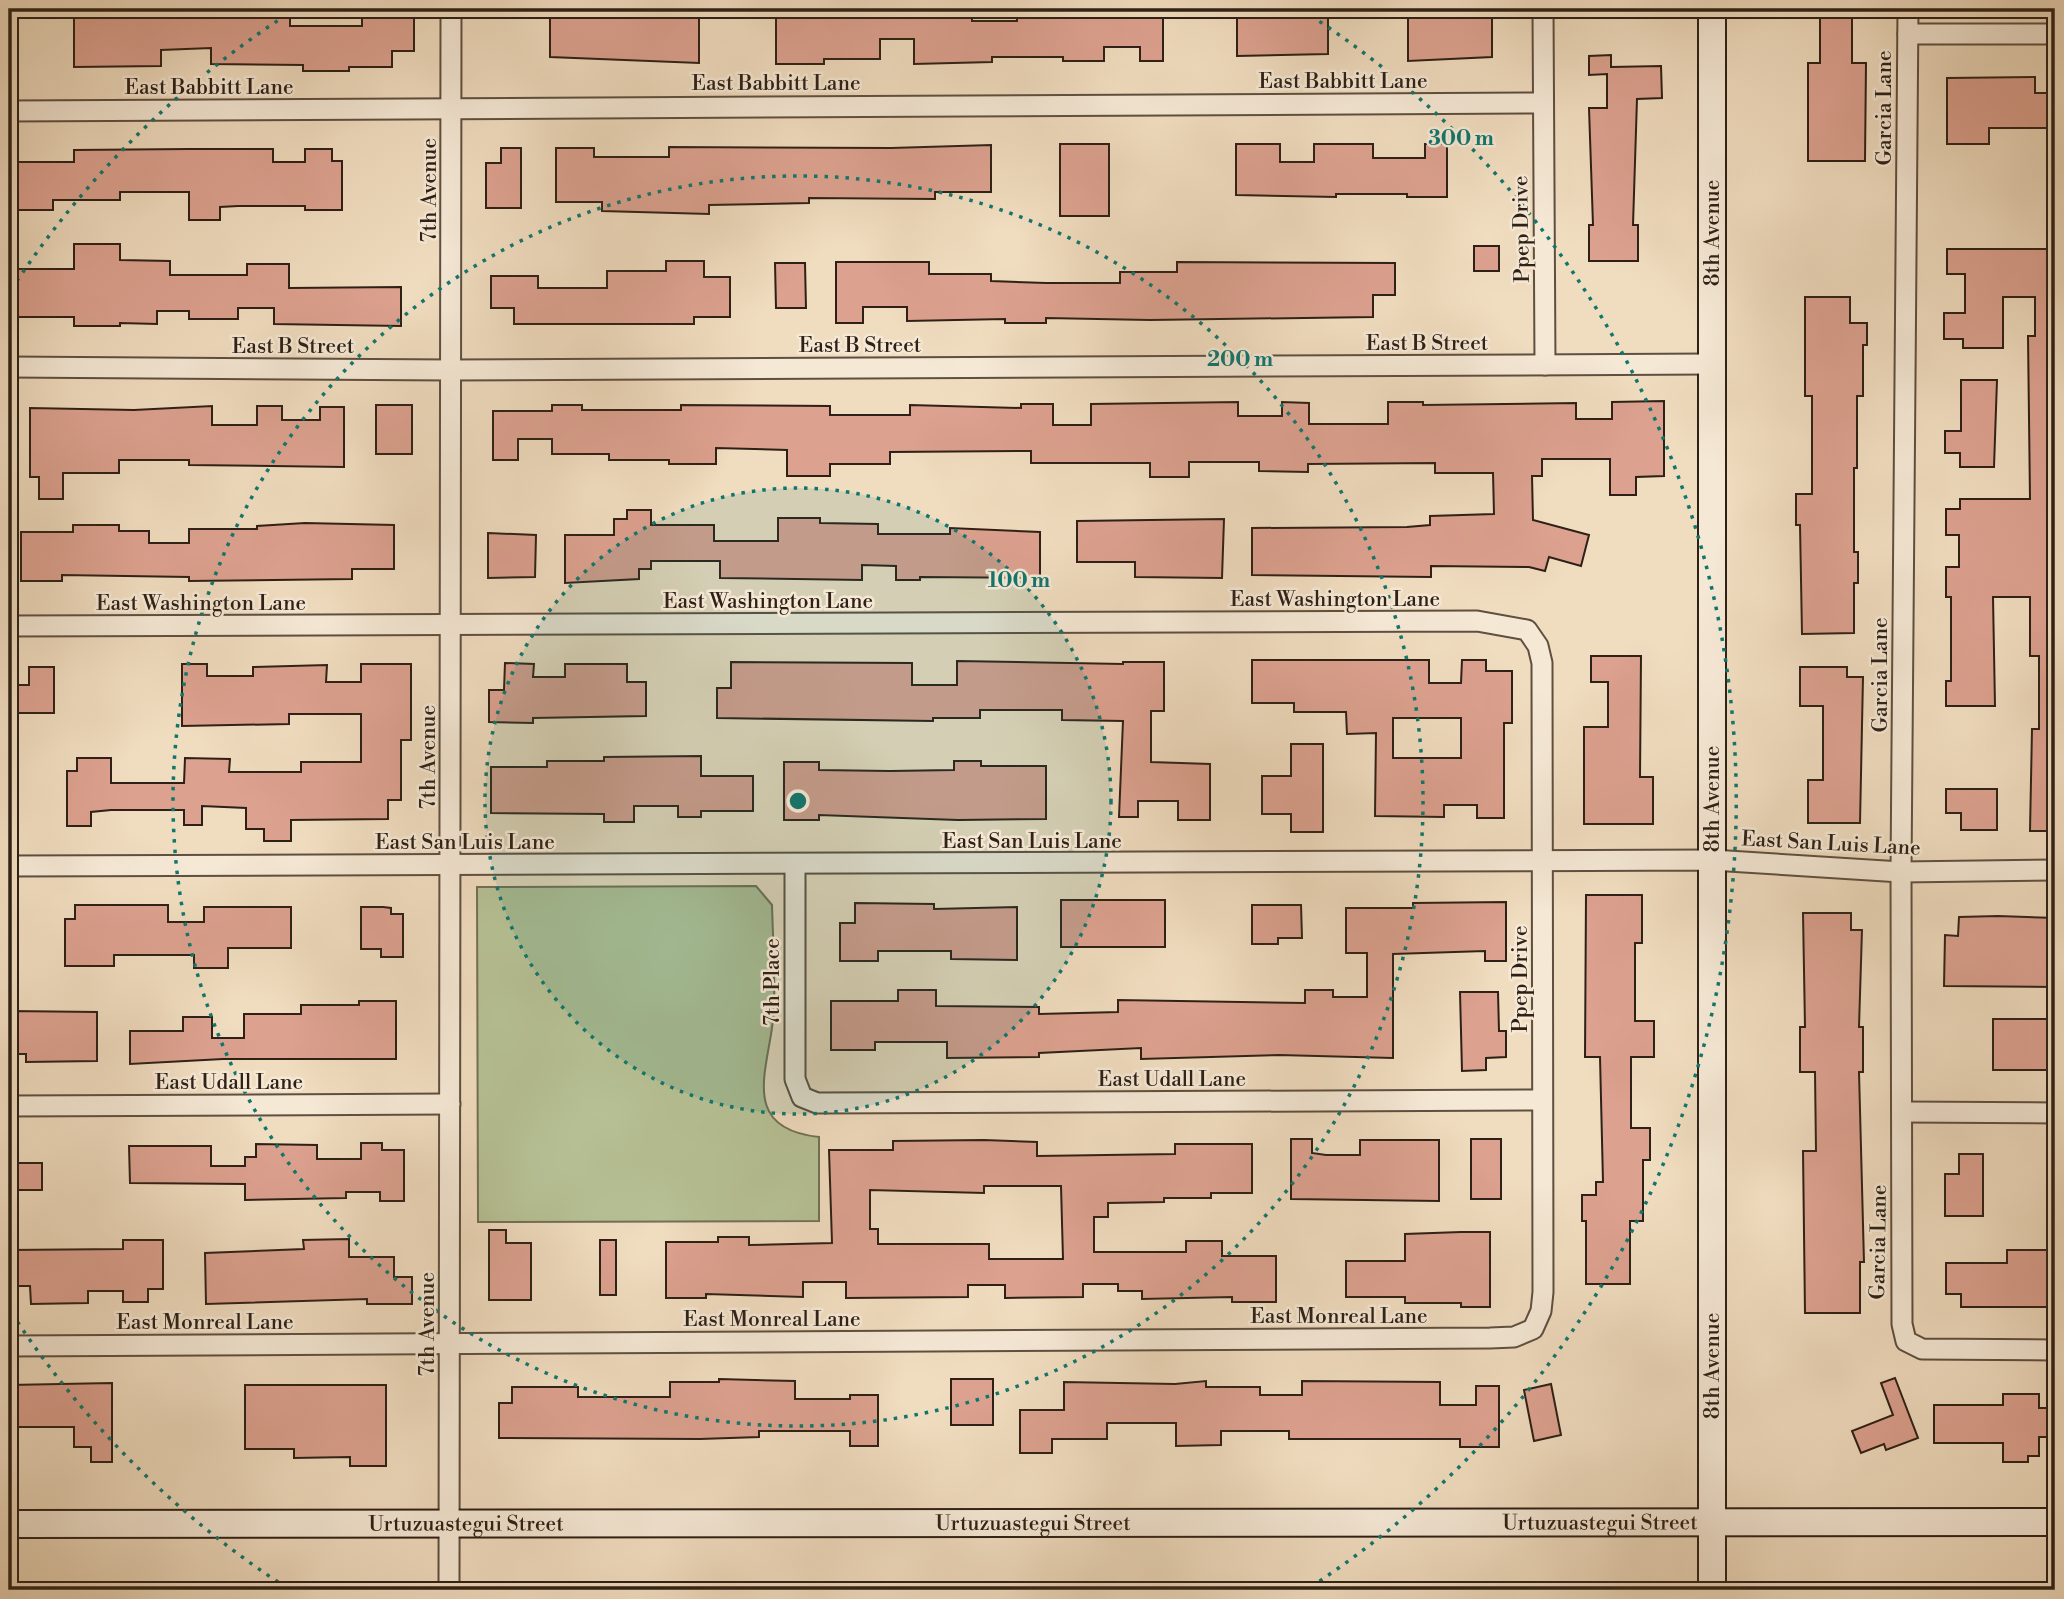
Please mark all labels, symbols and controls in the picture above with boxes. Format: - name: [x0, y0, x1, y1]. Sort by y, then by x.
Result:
- street label: Garcia Lane: [1872, 50, 1898, 166]
- street label: East Babbitt Lane: [1258, 69, 1428, 95]
- street label: East Babbitt Lane: [691, 71, 861, 97]
- street label: East Babbitt Lane: [124, 75, 294, 101]
- text: 300 m: [1428, 126, 1494, 152]
- street label: 7th Avenue: [417, 138, 443, 242]
- street label: Ppep Drive: [1508, 175, 1536, 283]
- street label: 8th Avenue: [1700, 180, 1726, 286]
- street label: East B Street: [1366, 331, 1489, 357]
- street label: East B Street: [799, 333, 922, 359]
- street label: East B Street: [232, 334, 355, 360]
- text: 200 m: [1207, 347, 1273, 373]
- text: 100 m: [988, 568, 1050, 594]
- street label: East Washington Lane: [1230, 587, 1440, 613]
- street label: East Washington Lane: [663, 589, 873, 615]
- street label: East Washington Lane: [96, 591, 306, 617]
- street label: Garcia Lane: [1868, 617, 1894, 733]
- street label: 7th Avenue: [416, 705, 442, 809]
- street label: 8th Avenue: [1700, 746, 1726, 852]
- centre of rings: [786, 789, 810, 813]
- street label: East San Luis Lane: [1741, 826, 1921, 862]
- street label: East San Luis Lane: [942, 829, 1122, 855]
- street label: East San Luis Lane: [375, 830, 555, 856]
- street label: Ppep Drive: [1508, 925, 1534, 1033]
- street label: 7th Place: [760, 938, 786, 1026]
- street label: East Udall Lane: [1098, 1067, 1246, 1093]
- street label: East Udall Lane: [155, 1070, 303, 1096]
- street label: Garcia Lane: [1865, 1184, 1893, 1300]
- street label: 7th Avenue: [415, 1272, 441, 1376]
- street label: East Monreal Lane: [1250, 1304, 1428, 1330]
- street label: East Monreal Lane: [683, 1307, 861, 1333]
- street label: East Monreal Lane: [116, 1310, 294, 1336]
- street label: 8th Avenue: [1700, 1313, 1726, 1419]
- street label: Urtuzuastegui Street: [1502, 1510, 1698, 1537]
- street label: Urtuzuastegui Street: [368, 1511, 564, 1538]
- street label: Urtuzuastegui Street: [935, 1511, 1131, 1537]

